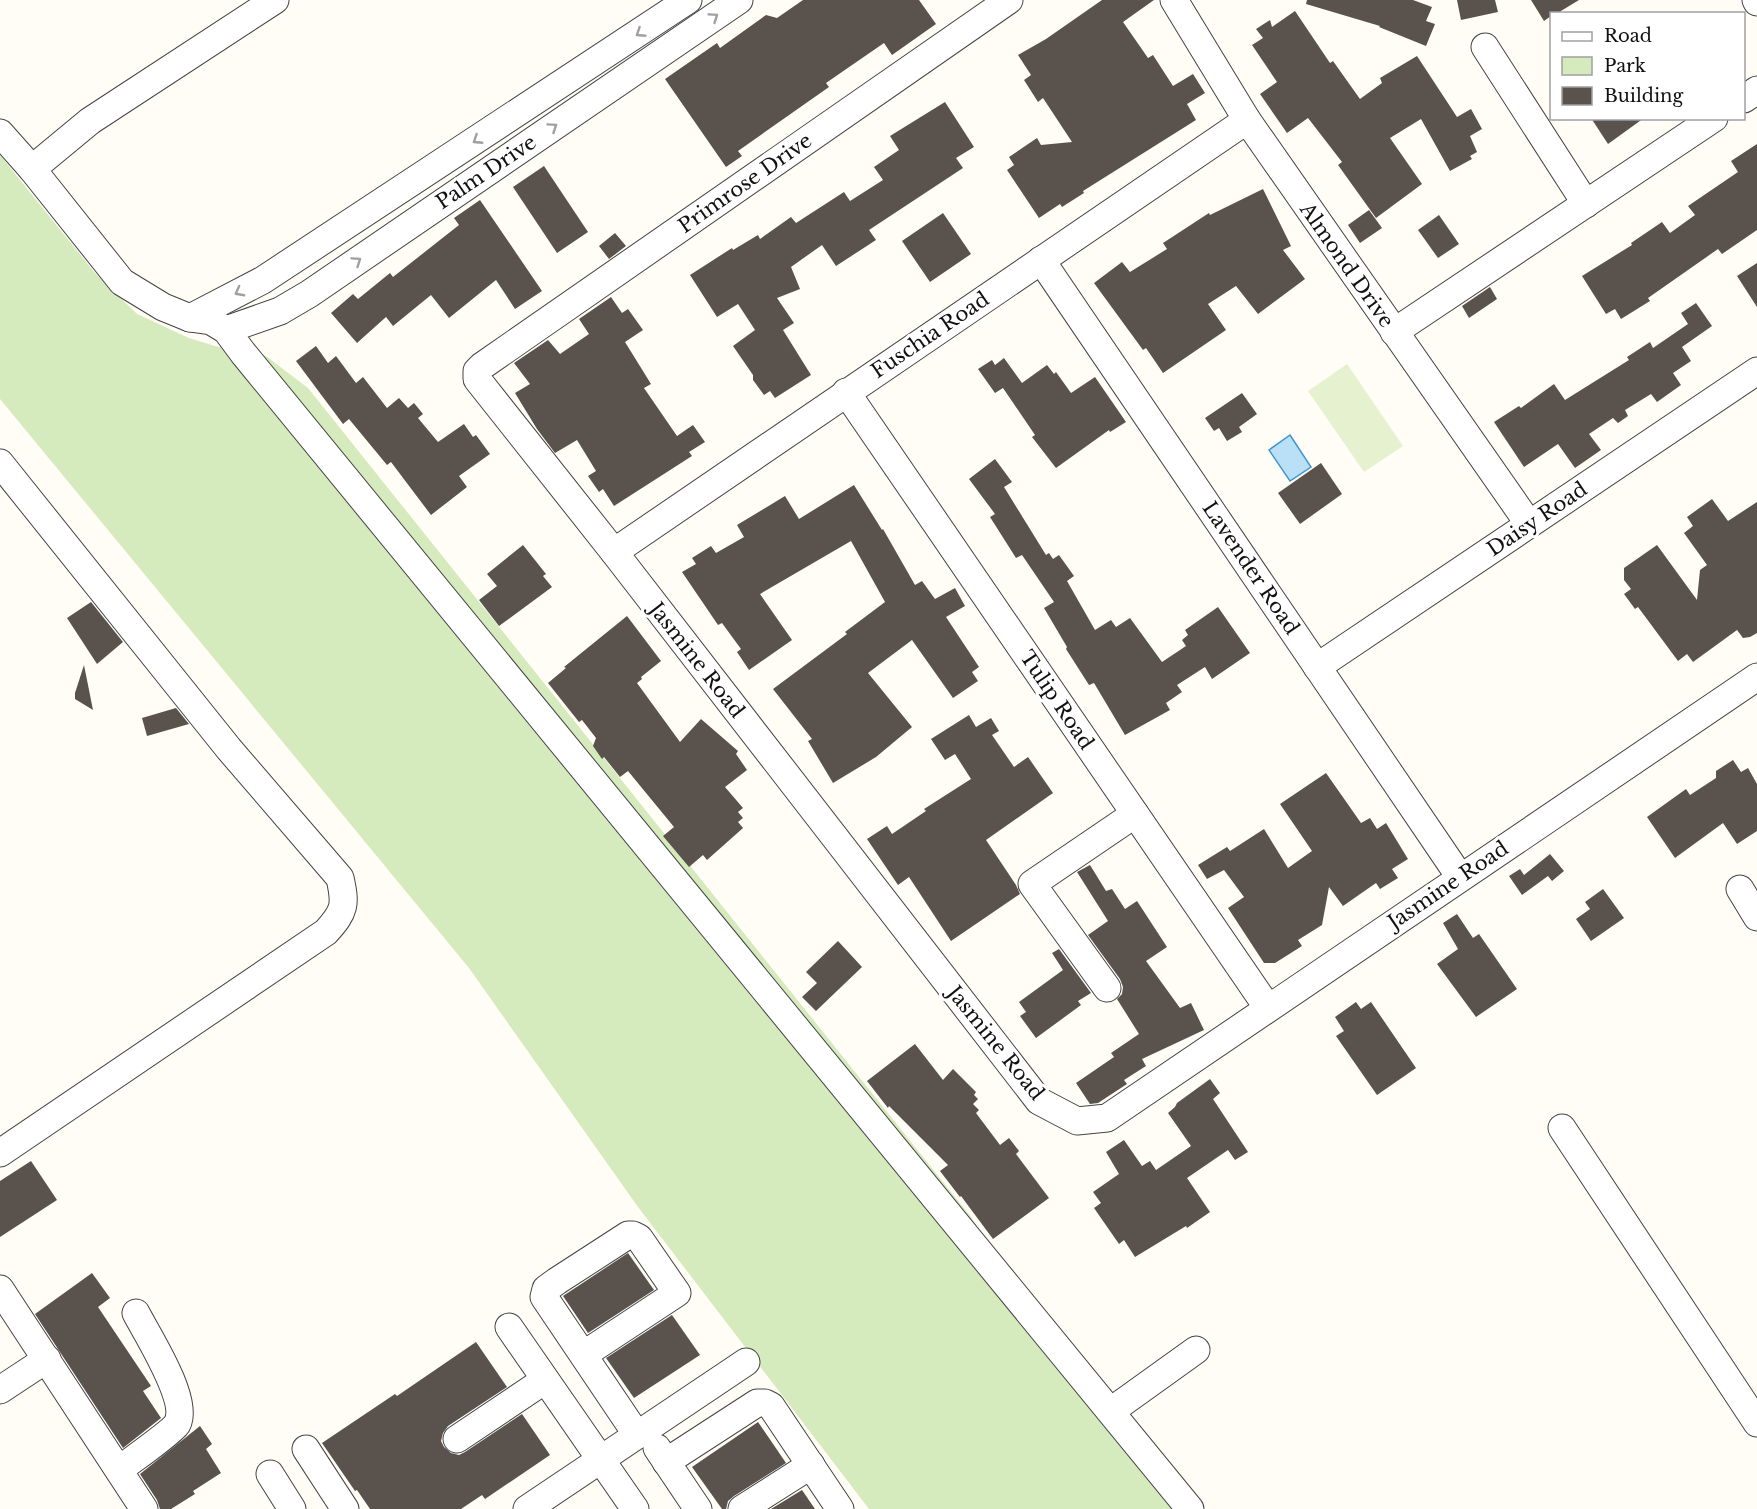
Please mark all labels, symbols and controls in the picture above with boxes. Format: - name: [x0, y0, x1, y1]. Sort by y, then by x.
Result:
- legend: [1550, 12, 1745, 120]
- one-way arrow: [707, 13, 718, 24]
- one-way arrow: [635, 25, 646, 36]
- text: Road: [1604, 25, 1652, 47]
- text: Park: [1604, 55, 1646, 77]
- text: Building: [1604, 85, 1683, 107]
- one-way arrow: [546, 123, 557, 134]
- street label: Primrose Drive: [674, 128, 816, 238]
- street label: Palm Drive: [431, 130, 541, 214]
- one-way arrow: [472, 132, 483, 143]
- street label: Almond Drive: [1295, 197, 1399, 332]
- one-way arrow: [350, 257, 361, 268]
- one-way arrow: [235, 285, 245, 296]
- street label: Fuschia Road: [867, 287, 993, 383]
- street label: Daisy Road: [1482, 477, 1592, 561]
- street label: Lavender Road: [1198, 497, 1304, 639]
- street label: Jasmine Road: [643, 595, 750, 722]
- street label: Tulip Road: [1015, 646, 1099, 754]
- street label: Jasmine Road: [1381, 836, 1513, 936]
- street label: Jasmine Road: [941, 979, 1049, 1105]

